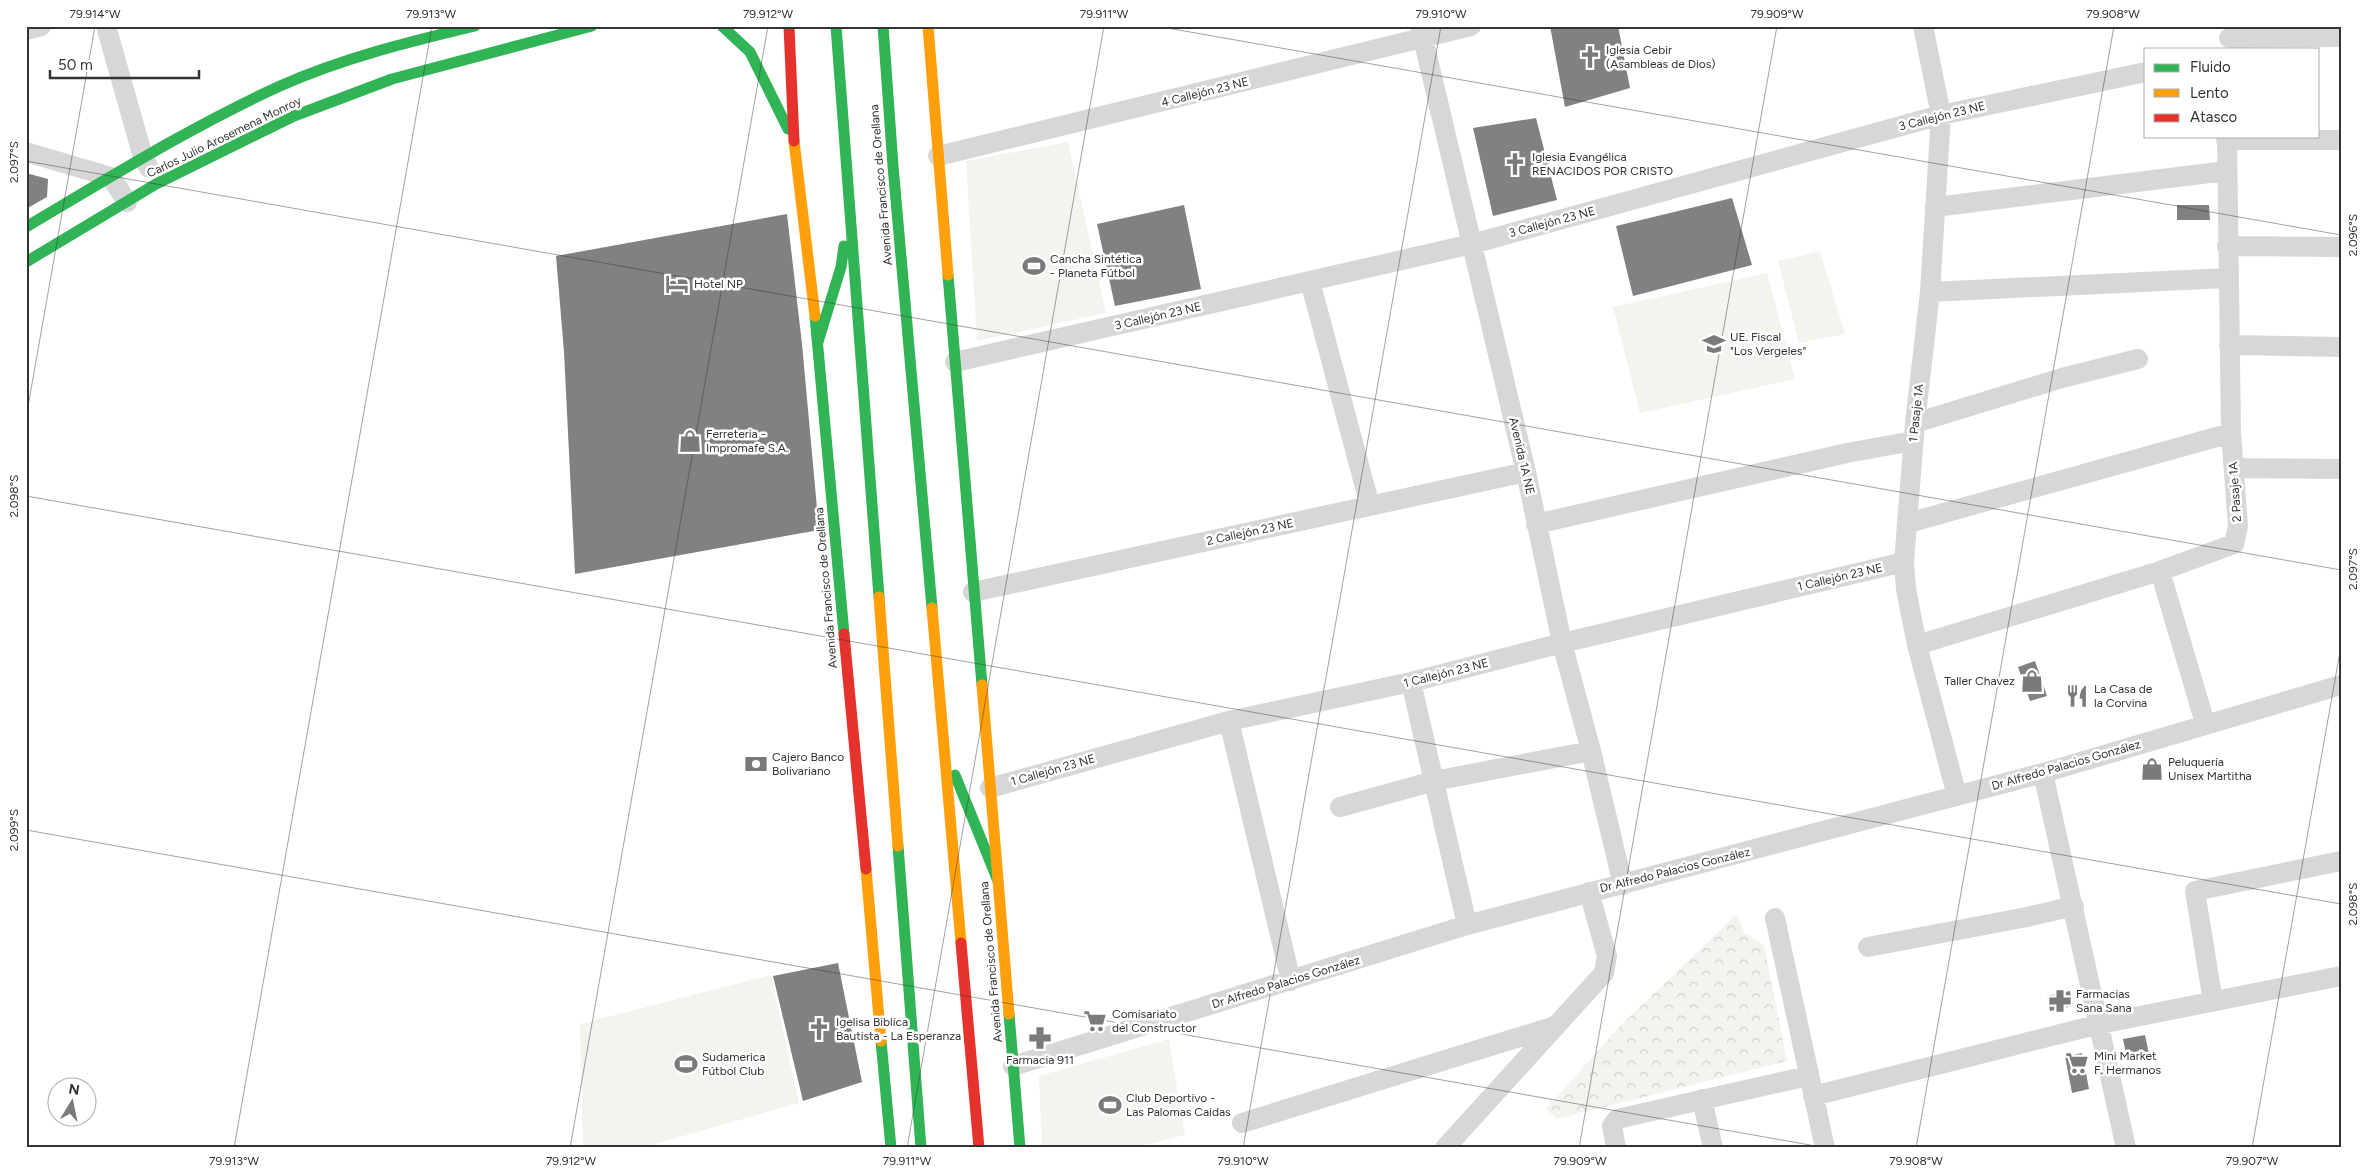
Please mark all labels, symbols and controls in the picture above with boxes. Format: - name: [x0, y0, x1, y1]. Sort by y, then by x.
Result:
- text: 79.914°W: [70, 7, 121, 21]
- text: 79.913°W: [406, 7, 456, 21]
- text: 79.912°W: [743, 7, 794, 21]
- text: 79.911°W: [1080, 7, 1129, 21]
- text: 79.910°W: [1415, 7, 1467, 21]
- text: 79.909°W: [1751, 7, 1804, 21]
- text: 79.908°W: [2086, 7, 2140, 21]
- place label: Iglesia Cebir (Asambleas de Dios): [1606, 43, 1716, 71]
- church icon: Iglesia Cebir (Asambleas de Dios): [1577, 44, 1603, 70]
- scale bar: [50, 48, 199, 80]
- legend: [2144, 48, 2320, 138]
- text: 50 m: [58, 56, 93, 74]
- text: Fluido: [2190, 58, 2231, 76]
- street label: 4 Callejón 23 NE: [1160, 74, 1250, 110]
- text: Lento: [2190, 84, 2229, 102]
- street label: Carlos Julio Arosemena Monroy: [145, 93, 304, 181]
- street label: 3 Callejón 23 NE: [1897, 98, 1987, 134]
- street label: Avenida Francisco de Orellana: [867, 104, 895, 266]
- text: Atasco: [2190, 108, 2238, 126]
- text: 2.097°S: [7, 141, 21, 183]
- place label: Iglesia Evangélica RENACIDOS POR CRISTO: [1532, 150, 1673, 178]
- church icon: Iglesia Evangélica RENACIDOS POR CRISTO: [1502, 151, 1528, 177]
- street label: 3 Callejón 23 NE: [1507, 204, 1597, 240]
- text: 2.096°S: [2346, 214, 2360, 256]
- place label: Cancha Sintética - Planeta Fútbol: [1050, 252, 1142, 280]
- sports icon: Cancha Sintética - Planeta Fútbol: [1021, 253, 1047, 279]
- hotel icon: Hotel NP: [664, 271, 690, 297]
- place label: Hotel NP: [694, 277, 743, 291]
- street label: 3 Callejón 23 NE: [1113, 299, 1203, 333]
- place label: UE. Fiscal "Los Vergeles": [1730, 330, 1806, 358]
- school or university icon: UE. Fiscal "Los Vergeles": [1701, 331, 1727, 357]
- street label: 1 Pasaje 1A: [1906, 383, 1926, 443]
- street label: Avenida 1A NE: [1506, 416, 1538, 496]
- place label: Ferreteria - Impromafe S.A.: [706, 427, 788, 455]
- shop icon: Ferreteria - Impromafe S.A.: [677, 428, 703, 454]
- street label: 2 Pasaje 1A: [2226, 461, 2244, 523]
- text: 2.098°S: [7, 475, 21, 517]
- street label: Avenida Francisco de Orellana: [812, 507, 840, 669]
- street label: 2 Callejón 23 NE: [1205, 516, 1295, 548]
- text: 2.097°S: [2346, 548, 2360, 590]
- street label: 1 Callejón 23 NE: [1796, 560, 1884, 594]
- street label: 1 Callejón 23 NE: [1402, 656, 1490, 690]
- shop icon: Taller Chavez: [2019, 668, 2045, 694]
- place label: Taller Chavez: [1944, 674, 2015, 688]
- place label: La Casa de la Corvina: [2094, 682, 2153, 710]
- restaurant icon: La Casa de la Corvina: [2064, 683, 2090, 709]
- street label: Dr Alfredo Palacios González: [1990, 737, 2142, 793]
- place label: Cajero Banco Bolivariano: [772, 750, 844, 778]
- bank icon: Cajero Banco Bolivariano: [743, 751, 769, 777]
- street label: 1 Callejón 23 NE: [1009, 751, 1097, 789]
- place label: Peluquería Unisex Martitha: [2168, 755, 2252, 783]
- shop icon: Peluquería Unisex Martitha: [2139, 756, 2165, 782]
- text: 2.099°S: [7, 809, 21, 851]
- street label: Dr Alfredo Palacios González: [1598, 845, 1752, 895]
- street label: Avenida Francisco de Orellana: [977, 881, 1005, 1043]
- text: 2.098°S: [2346, 883, 2360, 925]
- street label: Dr Alfredo Palacios González: [1210, 953, 1362, 1011]
- place label: Farmacias Sana Sana: [2076, 987, 2132, 1015]
- pharmacy icon: Farmacias Sana Sana: [2047, 988, 2073, 1014]
- place label: Comisariato del Constructor: [1112, 1007, 1196, 1035]
- supermarket icon: Comisariato del Constructor: [1082, 1008, 1108, 1034]
- place label: Igelisa Biblíca Bautista - La Esperanza: [836, 1015, 961, 1043]
- church icon: Igelisa Biblíca Bautista - La Esperanza: [806, 1016, 832, 1042]
- pharmacy icon: Farmacia 911: [1027, 1025, 1053, 1051]
- place label: Mini Market F. Hermanos: [2094, 1049, 2162, 1077]
- place label: Sudamerica Fútbol Club: [702, 1050, 765, 1078]
- supermarket icon: Mini Market F. Hermanos: [2064, 1050, 2090, 1076]
- sports icon: Sudamerica Fútbol Club: [673, 1051, 699, 1077]
- place label: Farmacia 911: [1006, 1053, 1074, 1067]
- north arrow: [48, 1076, 98, 1126]
- text: N: [67, 1080, 81, 1099]
- place label: Club Deportivo - Las Palomas Caidas: [1126, 1091, 1231, 1119]
- sports icon: Club Deportivo - Las Palomas Caidas: [1097, 1092, 1123, 1118]
- text: 79.913°W: [209, 1154, 259, 1168]
- text: 79.912°W: [546, 1154, 597, 1168]
- text: 79.911°W: [883, 1154, 932, 1168]
- text: 79.910°W: [1217, 1154, 1269, 1168]
- text: 79.909°W: [1554, 1154, 1607, 1168]
- text: 79.908°W: [1889, 1154, 1943, 1168]
- text: 79.907°W: [2226, 1154, 2279, 1168]

